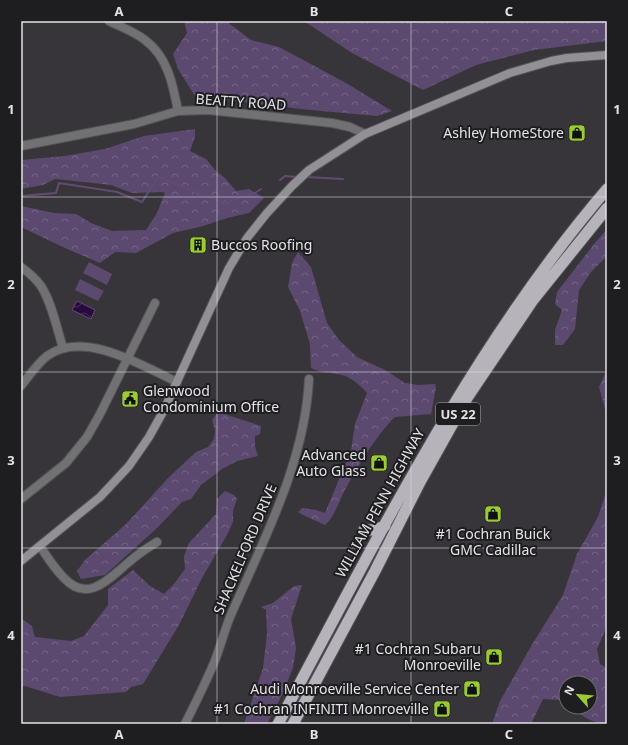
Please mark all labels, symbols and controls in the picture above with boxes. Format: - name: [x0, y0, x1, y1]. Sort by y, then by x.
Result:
- text: A: [115, 2, 124, 20]
- text: B: [310, 2, 318, 20]
- text: C: [505, 2, 513, 20]
- street label: BEATTY ROAD: [195, 89, 287, 114]
- text: 1: [7, 100, 15, 118]
- text: 1: [613, 100, 621, 118]
- place label: Ashley HomeStore: [443, 123, 564, 142]
- shop icon: Ashley HomeStore: [567, 123, 587, 143]
- building icon: Buccos Roofing: [188, 235, 208, 255]
- place label: Buccos Roofing: [211, 235, 312, 254]
- text: 2: [7, 275, 15, 293]
- text: 2: [613, 275, 621, 293]
- place label: Glenwood Condominium Office: [143, 381, 279, 416]
- public building icon: Glenwood Condominium Office: [120, 389, 140, 409]
- road number: US 22: [436, 403, 480, 425]
- street label: WILLIAM PENN HIGHWAY: [331, 425, 429, 581]
- place label: Advanced Auto Glass: [296, 445, 366, 480]
- text: 3: [7, 451, 15, 469]
- text: 3: [613, 451, 621, 469]
- shop icon: Advanced Auto Glass: [369, 453, 389, 473]
- street label: SHACKELFORD DRIVE: [208, 481, 281, 617]
- shop icon: #1 Cochran Buick GMC Cadillac: [483, 504, 503, 524]
- place label: #1 Cochran Buick GMC Cadillac: [436, 524, 551, 559]
- text: 4: [7, 626, 15, 644]
- text: 4: [613, 626, 621, 644]
- place label: #1 Cochran Subaru Monroeville: [355, 639, 481, 674]
- shop icon: #1 Cochran Subaru Monroeville: [484, 647, 504, 667]
- north arrow: [558, 675, 598, 715]
- place label: Audi Monroeville Service Center: [250, 679, 459, 698]
- shop icon: Audi Monroeville Service Center: [462, 679, 482, 699]
- text: N: [560, 683, 577, 698]
- place label: #1 Cochran INFINITI Monroeville: [214, 699, 429, 718]
- shop icon: #1 Cochran INFINITI Monroeville: [432, 699, 452, 719]
- text: A: [115, 725, 124, 743]
- text: B: [310, 725, 318, 743]
- text: C: [505, 725, 513, 743]

